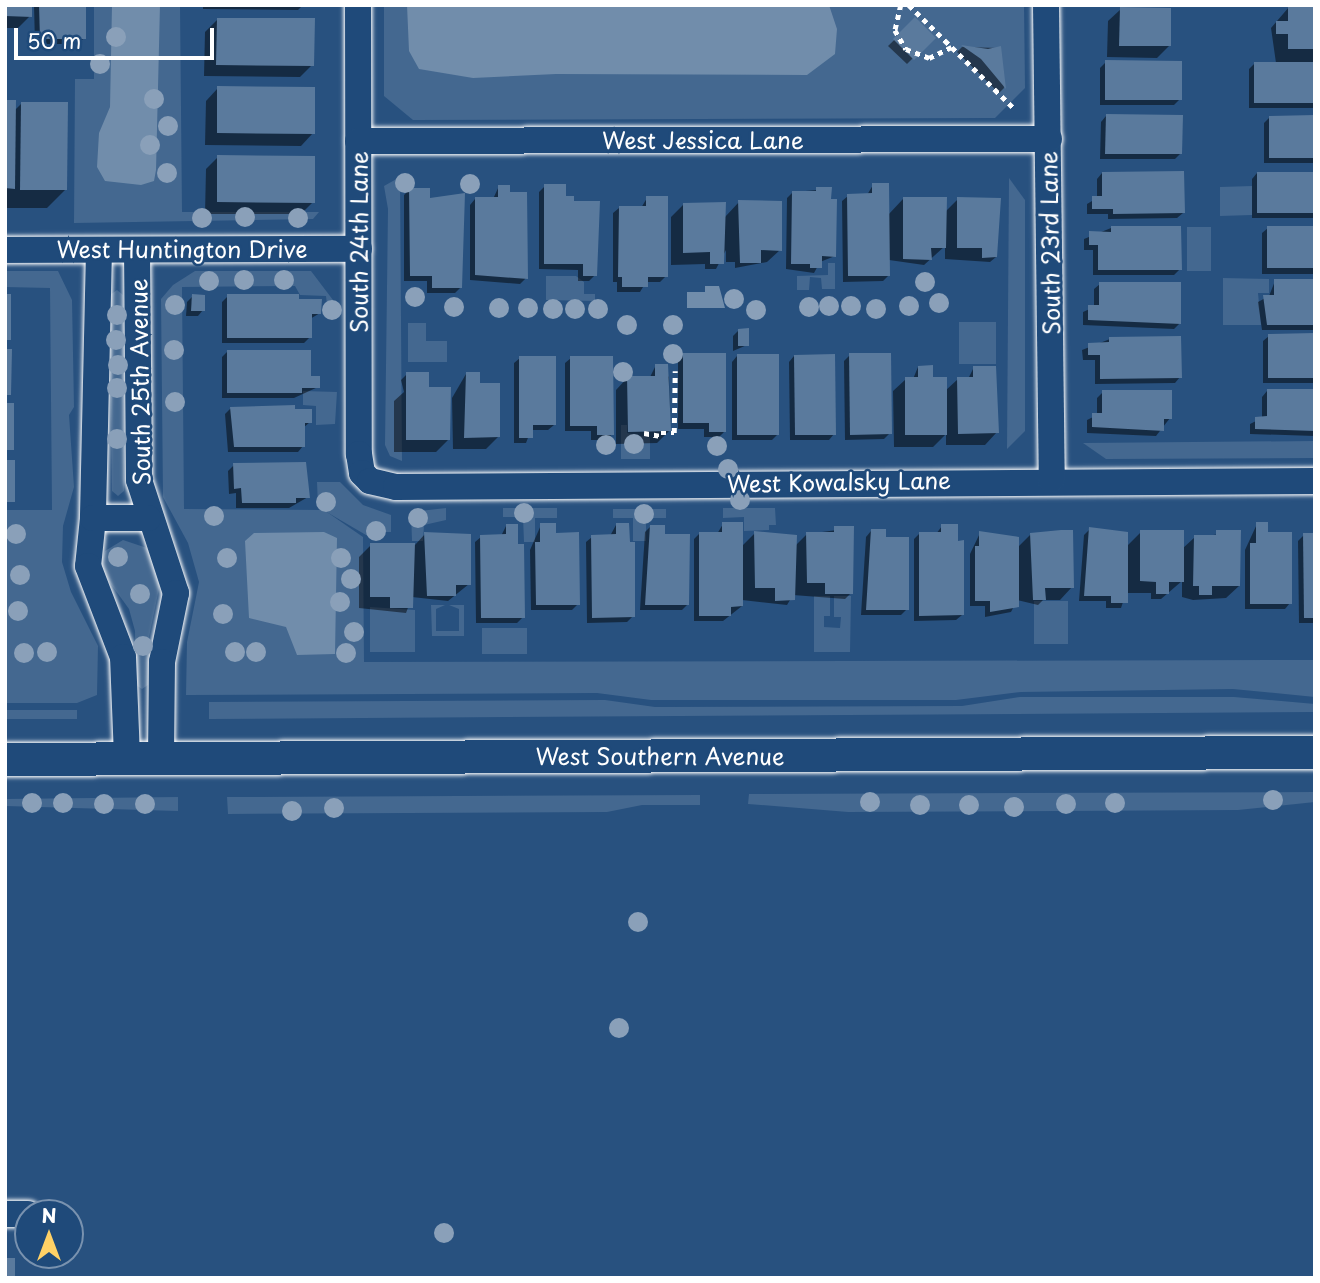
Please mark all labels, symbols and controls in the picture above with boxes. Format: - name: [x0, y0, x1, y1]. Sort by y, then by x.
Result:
- scale bar: [18, 14, 217, 58]
- text: 50 m: [27, 24, 81, 56]
- street label: West Jessica Lane: [602, 126, 804, 154]
- street label: South 24th Lane: [345, 150, 373, 334]
- street label: South 23rd Lane: [1035, 150, 1065, 336]
- street label: West Huntington Drive: [56, 235, 308, 263]
- street label: South 25th Avenue: [124, 277, 156, 487]
- street label: West Kowalsky Lane: [726, 466, 952, 498]
- street label: West Southern Avenue: [536, 742, 784, 770]
- north arrow: [14, 1199, 84, 1269]
- text: N: [41, 1201, 57, 1229]

